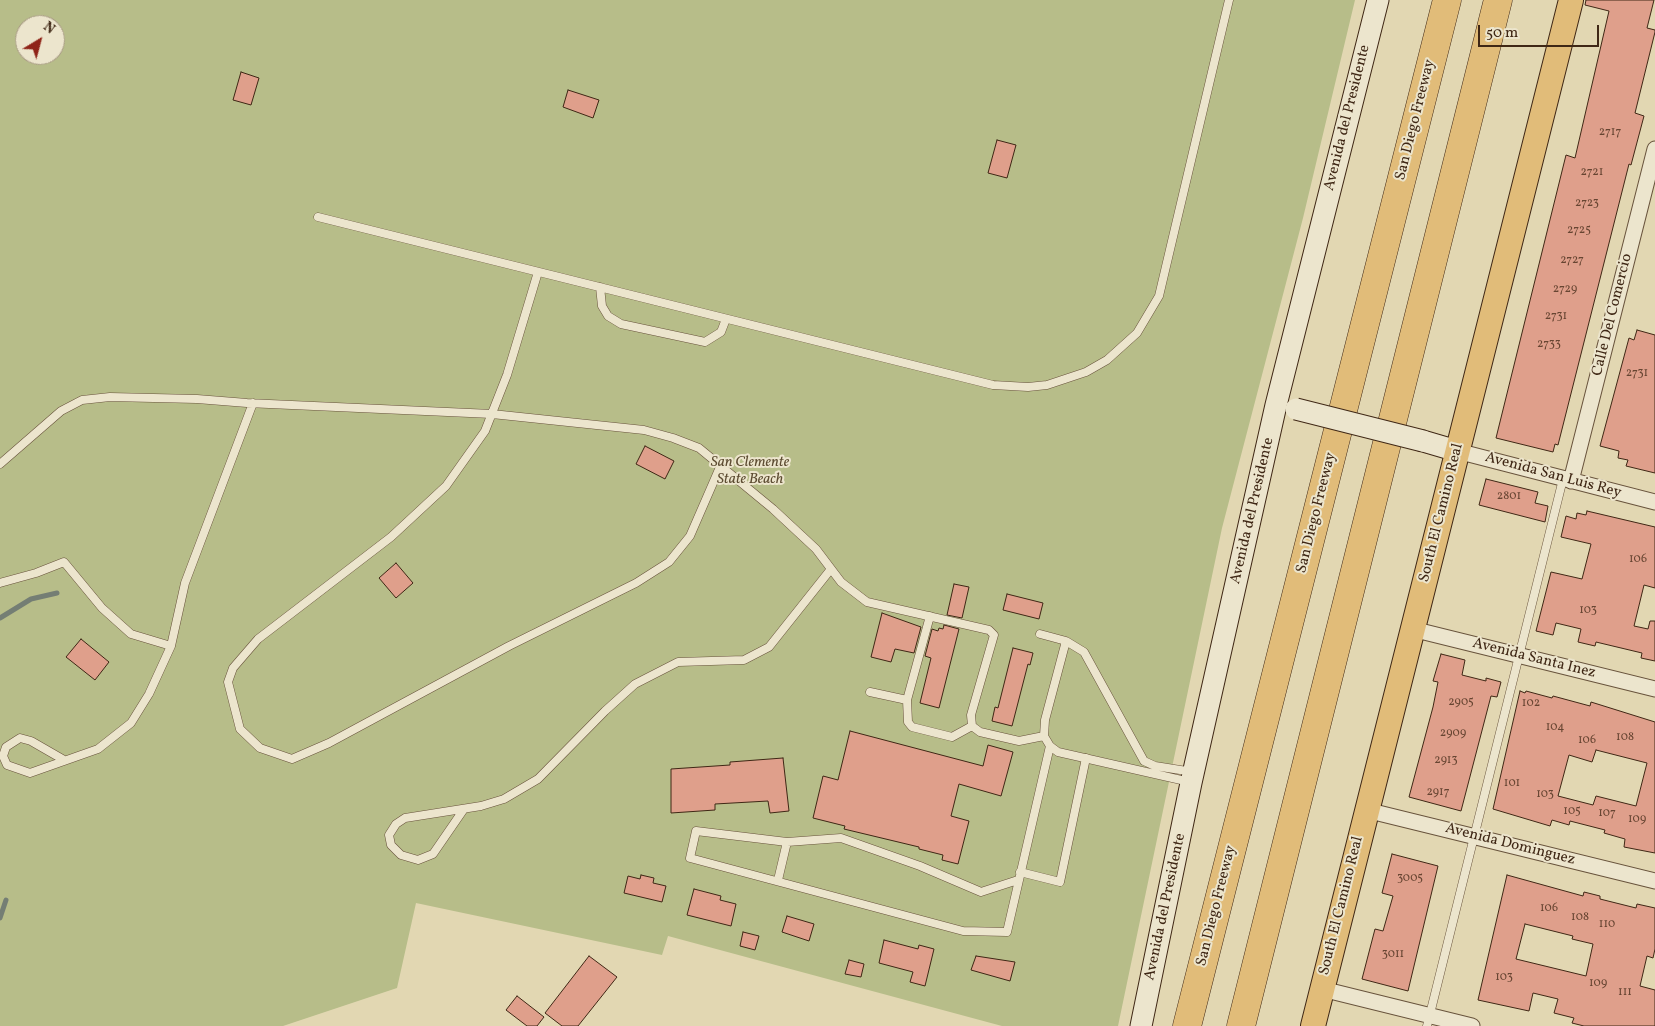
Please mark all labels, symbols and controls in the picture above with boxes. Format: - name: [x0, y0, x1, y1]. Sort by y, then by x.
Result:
- north arrow: [15, 15, 65, 65]
- scale bar: [1480, 15, 1601, 47]
- text: N: [39, 18, 58, 39]
- text: 50 m: [1486, 23, 1518, 44]
- street label: Avenida del Presidente: [1321, 43, 1375, 193]
- street label: San Diego Freeway: [1392, 58, 1440, 182]
- house number: 2717: [1599, 126, 1621, 140]
- house number: 2721: [1581, 166, 1603, 180]
- house number: 2723: [1575, 197, 1599, 211]
- house number: 2725: [1567, 224, 1591, 238]
- street label: Calle Del Comercio: [1589, 252, 1637, 378]
- house number: 2727: [1560, 254, 1584, 268]
- house number: 2729: [1553, 283, 1577, 297]
- house number: 2731: [1545, 310, 1567, 324]
- house number: 2733: [1537, 338, 1561, 352]
- house number: 2731: [1626, 367, 1648, 381]
- street label: Avenida del Presidente: [1227, 436, 1279, 586]
- street label: South El Camino Real: [1416, 442, 1468, 584]
- street label: Avenida San Luis Rey: [1483, 449, 1623, 503]
- street label: San Diego Freeway: [1293, 451, 1341, 575]
- park label: San Clemente State Beach: [711, 454, 789, 489]
- house number: 2801: [1497, 490, 1521, 504]
- house number: 106: [1629, 553, 1647, 567]
- house number: 103: [1579, 604, 1597, 618]
- street label: Avenida Santa Inez: [1471, 635, 1597, 683]
- house number: 2905: [1448, 696, 1474, 710]
- house number: 102: [1522, 697, 1540, 711]
- house number: 104: [1546, 721, 1564, 735]
- house number: 2909: [1440, 727, 1466, 741]
- house number: 108: [1616, 731, 1634, 745]
- house number: 106: [1578, 734, 1596, 748]
- house number: 2913: [1434, 754, 1458, 768]
- house number: 101: [1504, 777, 1520, 791]
- house number: 2917: [1426, 786, 1450, 800]
- house number: 103: [1536, 788, 1554, 802]
- house number: 105: [1563, 805, 1581, 819]
- house number: 107: [1598, 807, 1616, 821]
- house number: 109: [1628, 813, 1646, 827]
- street label: Avenida Dominguez: [1443, 820, 1577, 870]
- street label: Avenida del Presidente: [1142, 832, 1190, 982]
- street label: South El Camino Real: [1316, 835, 1368, 977]
- street label: San Diego Freeway: [1193, 844, 1241, 968]
- house number: 3005: [1397, 872, 1423, 886]
- house number: 106: [1540, 902, 1558, 916]
- house number: 108: [1571, 911, 1589, 925]
- house number: 110: [1599, 918, 1615, 932]
- house number: 3011: [1382, 948, 1404, 962]
- house number: 103: [1495, 971, 1513, 985]
- house number: 109: [1589, 977, 1607, 991]
- house number: 111: [1618, 986, 1632, 1000]

